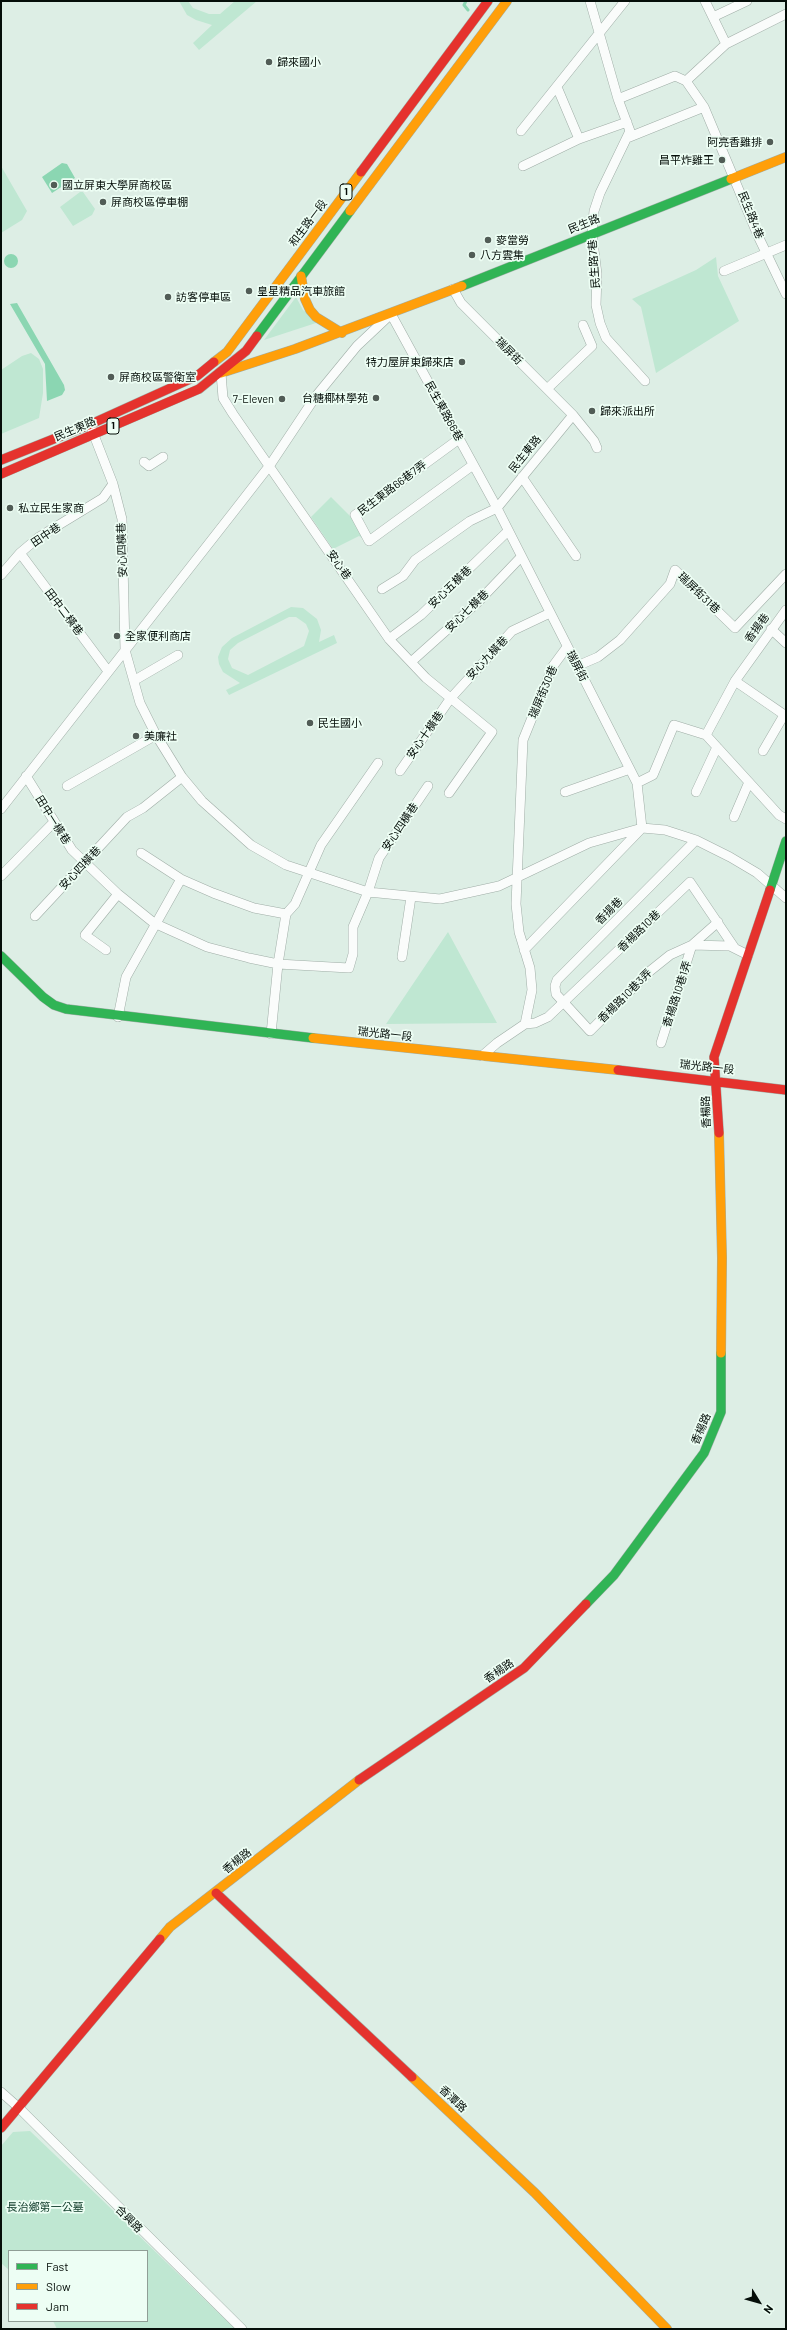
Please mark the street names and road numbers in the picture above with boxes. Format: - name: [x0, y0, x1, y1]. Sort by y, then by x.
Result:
- road number: 1: [340, 184, 352, 200]
- street label: 民生路4巷: [736, 189, 766, 241]
- street label: 和生路一段: [286, 197, 330, 249]
- street label: 民生路: [566, 212, 602, 236]
- street label: 民生路7巷: [586, 239, 602, 289]
- street label: 瑞屏街: [493, 335, 525, 367]
- street label: 民生東路66巷: [422, 379, 466, 443]
- street label: 民生東路: [52, 414, 98, 444]
- road number: 1: [107, 418, 119, 434]
- street label: 民生東路: [506, 433, 544, 475]
- street label: 民生東路66巷7弄: [355, 458, 429, 518]
- street label: 田中巷: [29, 520, 63, 550]
- street label: 安心四橫巷: [114, 522, 130, 578]
- street label: 安心巷: [324, 548, 354, 582]
- street label: 安心五橫巷: [426, 563, 474, 611]
- street label: 瑞屏街31巷: [675, 570, 723, 616]
- street label: 田中二橫巷: [42, 586, 86, 638]
- street label: 安心七橫巷: [443, 587, 491, 635]
- street label: 香揚巷: [742, 611, 772, 645]
- street label: 安心九橫巷: [463, 633, 511, 683]
- street label: 瑞屏街: [564, 648, 590, 684]
- street label: 瑞屏街30巷: [526, 664, 560, 720]
- street label: 安心十橫巷: [404, 709, 446, 761]
- street label: 田中一橫巷: [33, 793, 73, 847]
- street label: 安心四橫巷: [379, 801, 421, 853]
- street label: 安心四橫巷: [56, 843, 104, 893]
- street label: 香揚巷: [593, 895, 625, 927]
- street label: 香楊路10巷: [615, 907, 663, 955]
- street label: 香楊路10巷1弄: [660, 959, 694, 1029]
- street label: 香楊路10巷3弄: [595, 966, 655, 1026]
- street label: 瑞光路一段: [357, 1025, 413, 1043]
- street label: 瑞光路一段: [679, 1058, 735, 1076]
- street label: 香楊路: [699, 1095, 713, 1129]
- street label: 香楊路: [688, 1411, 714, 1447]
- street label: 香楊路: [482, 1656, 516, 1686]
- street label: 香楊路: [220, 1846, 254, 1876]
- street label: 香潭路: [436, 2083, 470, 2115]
- street label: 合興路: [113, 2203, 145, 2235]

